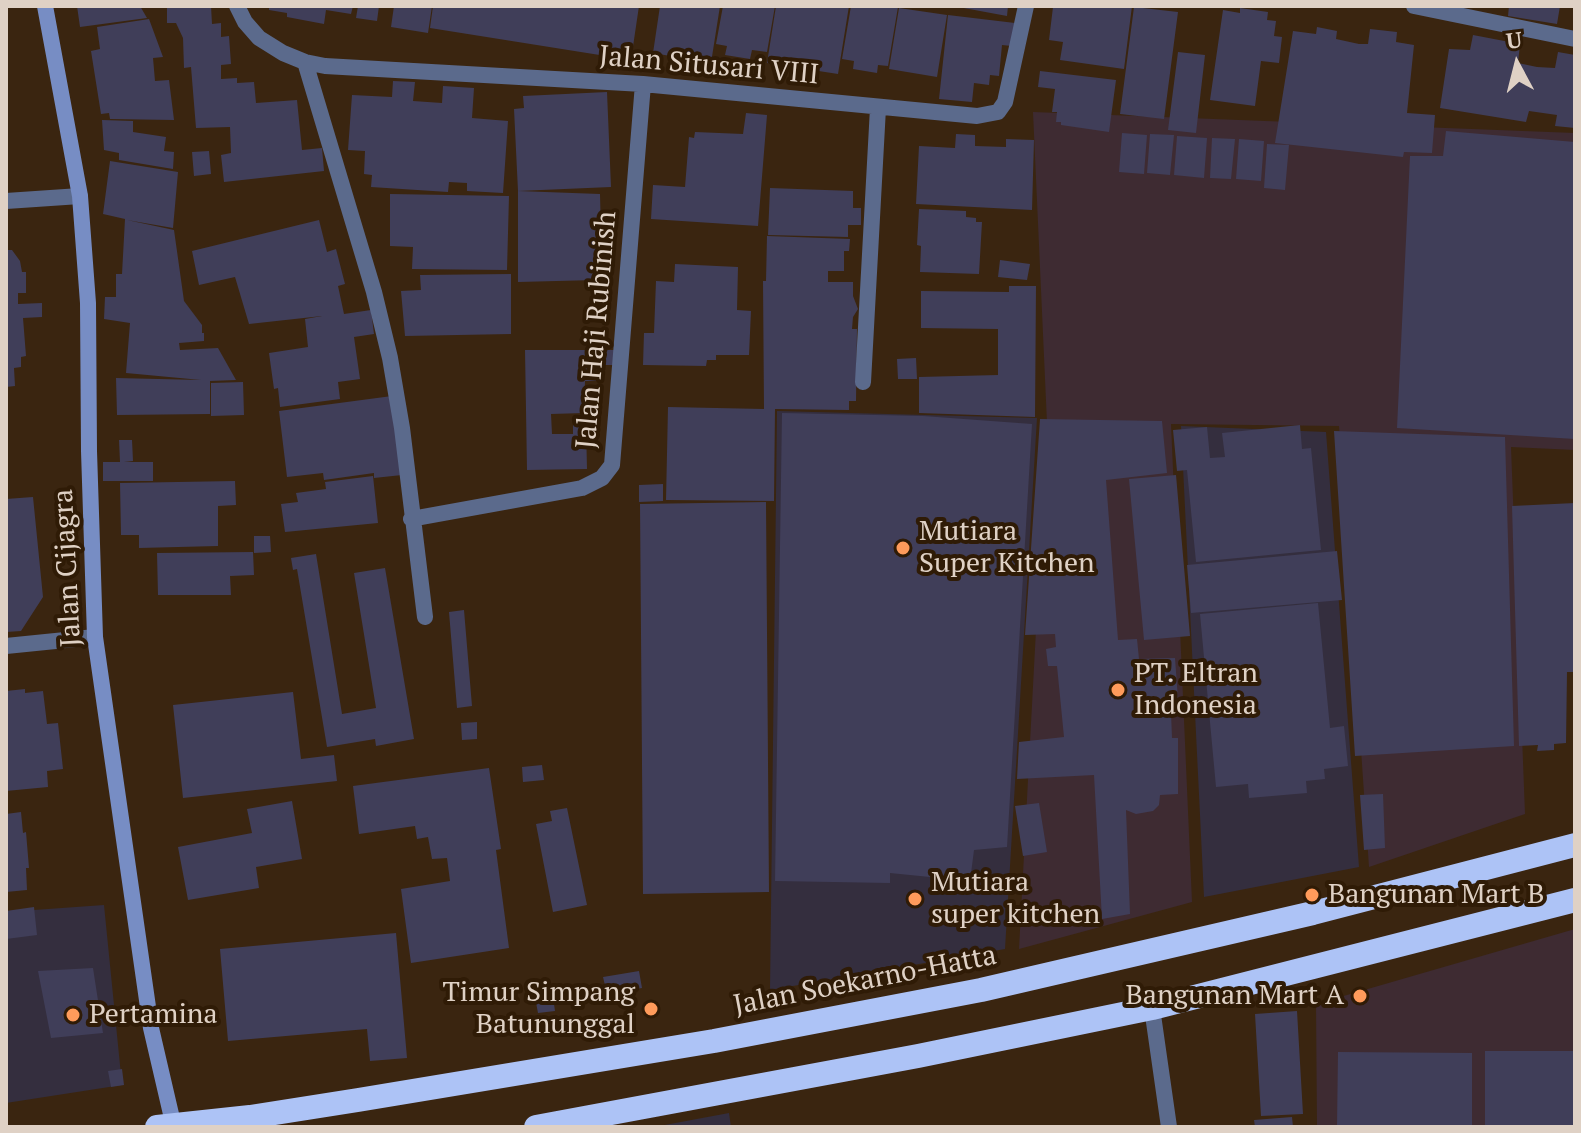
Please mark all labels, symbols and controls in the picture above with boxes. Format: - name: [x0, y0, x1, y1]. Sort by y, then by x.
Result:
- north arrow: [1477, 24, 1557, 104]
- text: U: [1504, 24, 1524, 55]
- street label: Jalan Situsari VIII: [598, 40, 820, 92]
- street label: Jalan Haji Rubinish: [570, 210, 624, 450]
- street label: Jalan Cijagra: [47, 488, 89, 648]
- place label: Mutiara Super Kitchen: [919, 515, 1095, 581]
- marker: Mutiara Super Kitchen: [894, 539, 912, 557]
- place label: PT. Eltran Indonesia: [1134, 657, 1258, 723]
- marker: PT. Eltran Indonesia: [1109, 681, 1127, 699]
- place label: Mutiara super kitchen: [931, 866, 1100, 932]
- place label: Bangunan Mart B: [1328, 878, 1545, 912]
- marker: Bangunan Mart B: [1303, 886, 1321, 904]
- marker: Mutiara super kitchen: [906, 890, 924, 908]
- street label: Jalan Soekarno-Hatta: [731, 939, 999, 1023]
- place label: Timur Simpang Batununggal: [443, 976, 635, 1042]
- place label: Bangunan Mart A: [1126, 979, 1344, 1013]
- marker: Bangunan Mart A: [1351, 987, 1369, 1005]
- place label: Pertamina: [89, 998, 218, 1032]
- marker: Timur Simpang Batununggal: [642, 1000, 660, 1018]
- marker: Pertamina: [64, 1006, 82, 1024]

